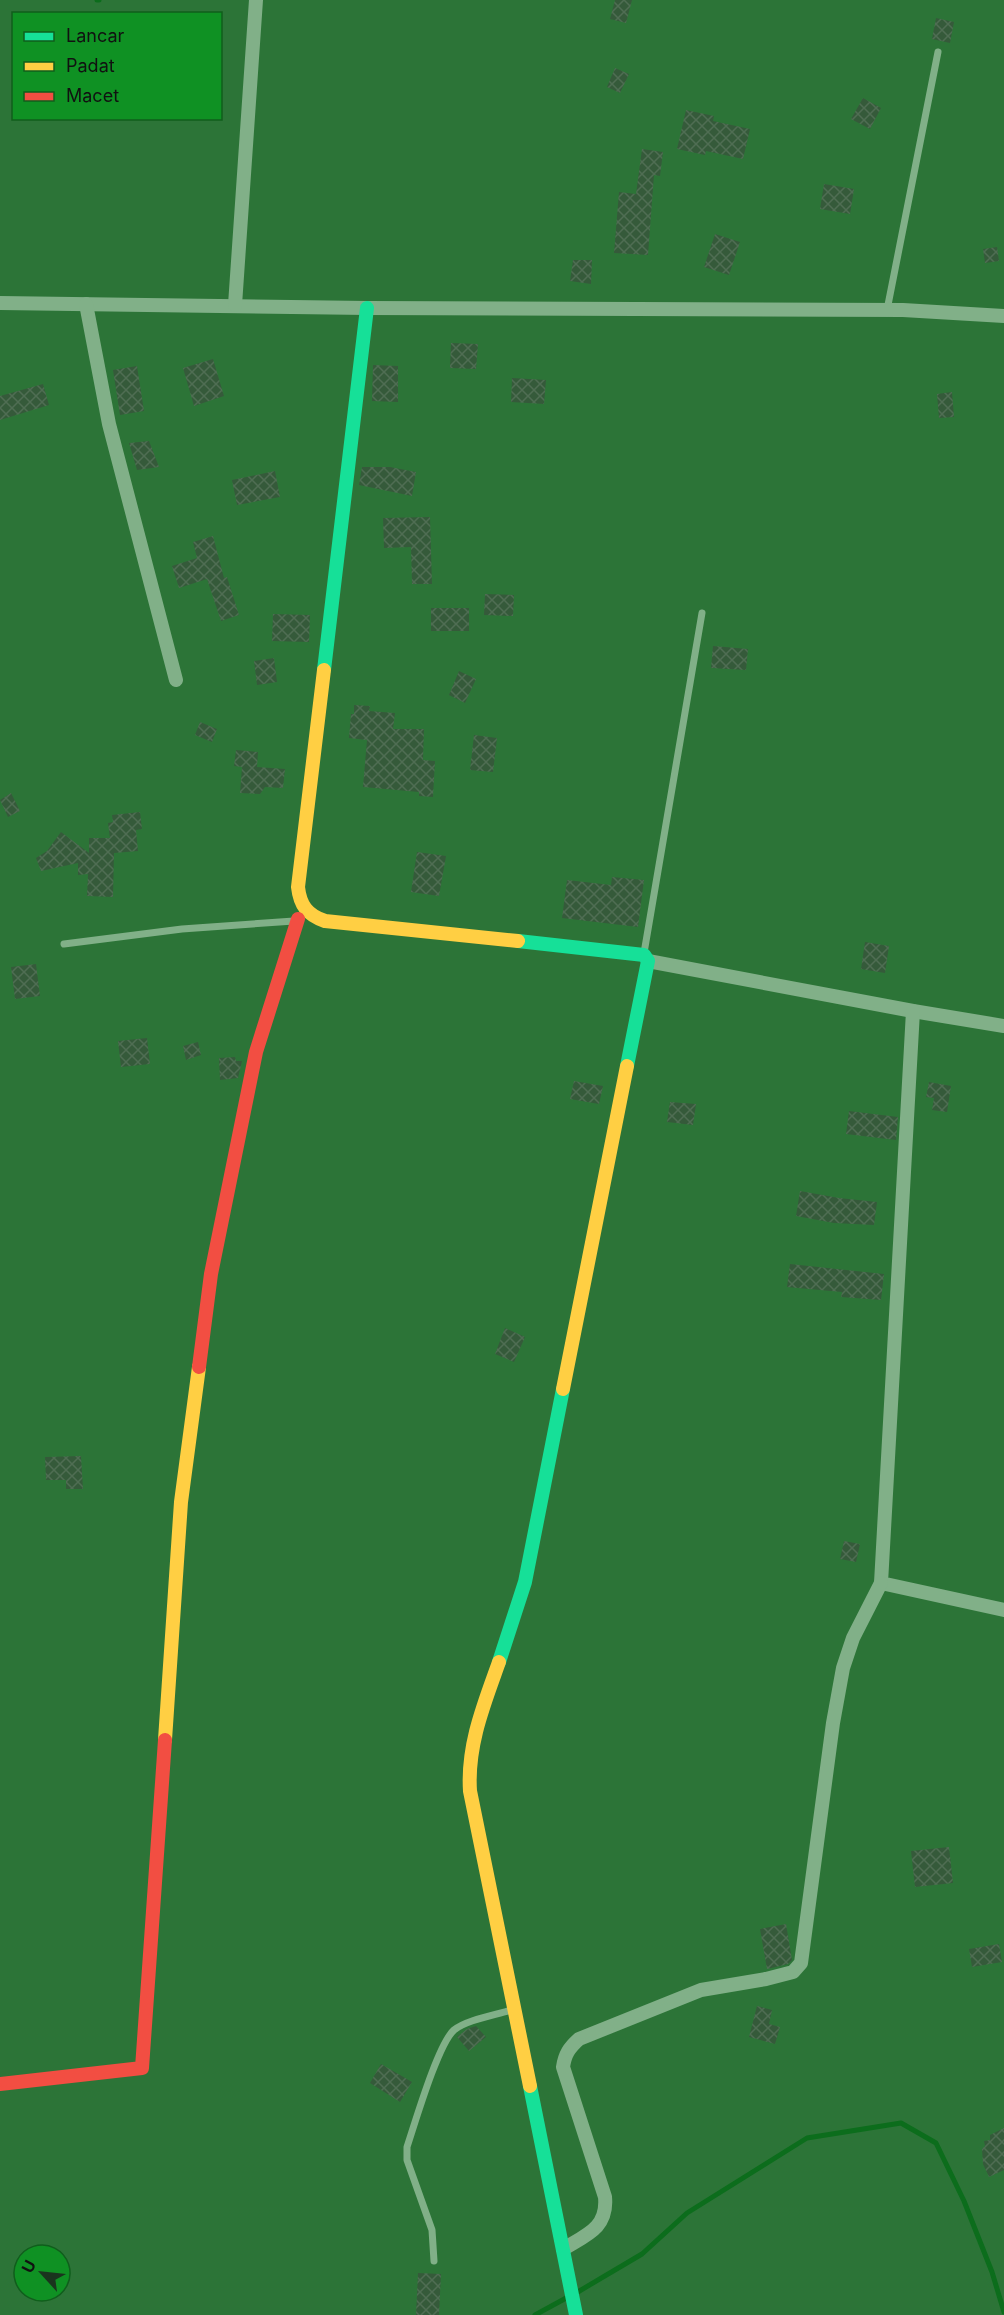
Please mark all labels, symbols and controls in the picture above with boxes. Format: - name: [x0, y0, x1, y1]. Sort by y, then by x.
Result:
- legend: [12, 12, 222, 120]
- text: Lancar: [66, 25, 124, 46]
- text: Padat: [66, 55, 115, 76]
- text: Macet: [66, 85, 119, 106]
- north arrow: [12, 2243, 72, 2303]
- text: U: [17, 2256, 40, 2276]

